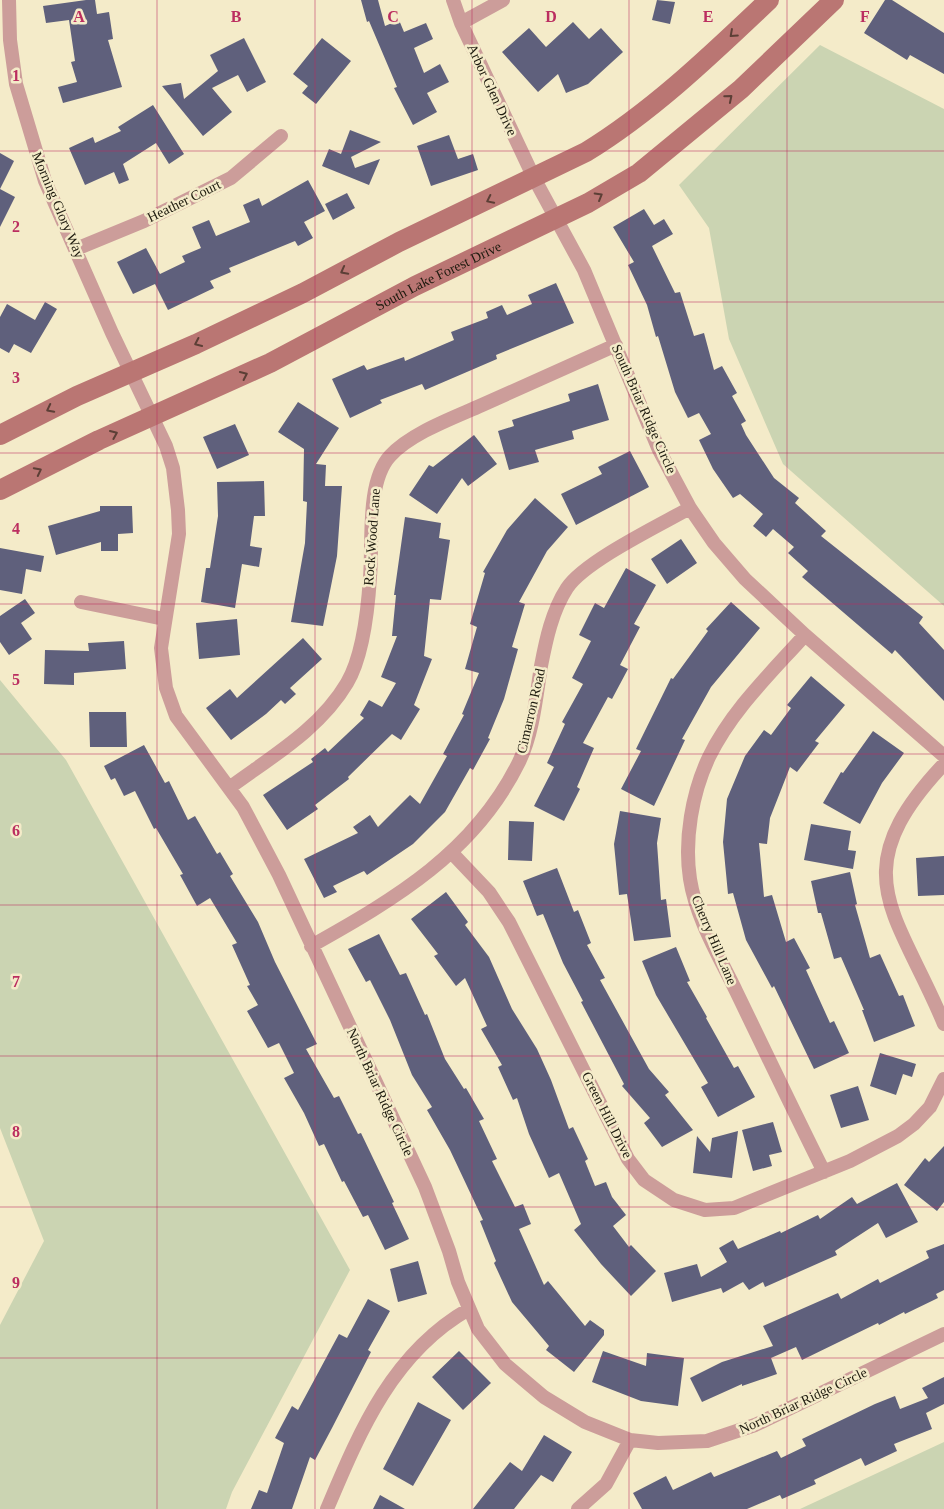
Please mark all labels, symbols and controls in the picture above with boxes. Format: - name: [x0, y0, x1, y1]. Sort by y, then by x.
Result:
- text: A: [73, 8, 85, 25]
- text: B: [231, 8, 242, 25]
- text: C: [387, 8, 399, 25]
- text: D: [545, 8, 557, 25]
- text: E: [703, 8, 713, 25]
- text: F: [860, 8, 870, 25]
- one-way arrow: [730, 28, 739, 37]
- street label: Arbor Glen Drive: [464, 42, 520, 138]
- text: 1: [12, 67, 20, 84]
- one-way arrow: [723, 95, 732, 104]
- street label: Morning Glory Way: [29, 150, 87, 260]
- street label: Heather Court: [145, 177, 223, 225]
- one-way arrow: [594, 192, 603, 202]
- one-way arrow: [486, 194, 495, 204]
- text: 2: [12, 218, 20, 235]
- street label: South Lake Forest Drive: [373, 238, 503, 313]
- one-way arrow: [341, 265, 350, 275]
- one-way arrow: [195, 337, 204, 347]
- street label: South Briar Ridge Circle: [609, 342, 679, 476]
- text: 3: [12, 369, 20, 386]
- one-way arrow: [239, 371, 248, 381]
- one-way arrow: [46, 403, 55, 413]
- one-way arrow: [109, 430, 118, 440]
- one-way arrow: [33, 467, 42, 477]
- street label: Rock Wood Lane: [361, 488, 383, 586]
- text: 4: [12, 520, 20, 537]
- street label: Cimarron Road: [514, 667, 548, 755]
- text: 5: [12, 671, 20, 688]
- text: 6: [12, 822, 20, 839]
- street label: Cherry Hill Lane: [688, 893, 740, 987]
- text: 7: [12, 973, 20, 990]
- street label: North Briar Ridge Circle: [344, 1026, 416, 1158]
- street label: Green Hill Drive: [579, 1069, 635, 1161]
- text: 8: [12, 1123, 20, 1140]
- text: 9: [12, 1274, 20, 1291]
- street label: North Briar Ridge Circle: [737, 1365, 869, 1437]

